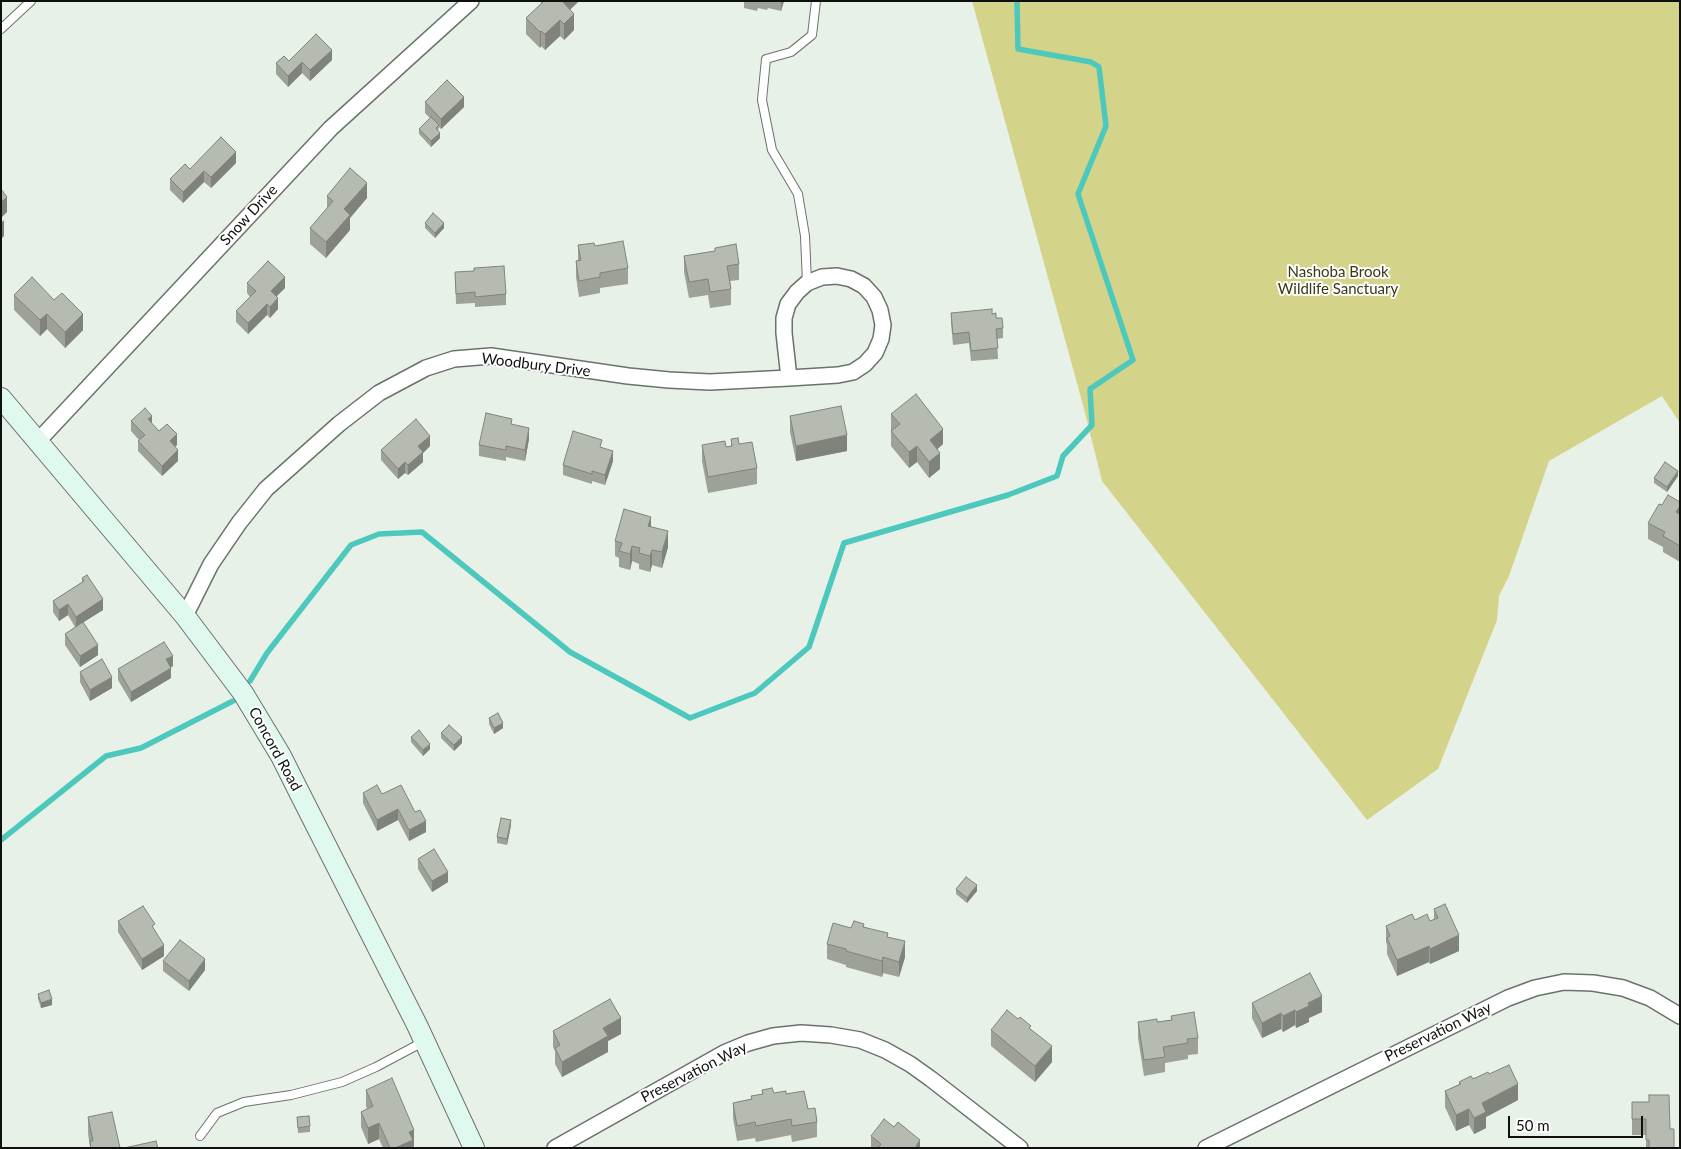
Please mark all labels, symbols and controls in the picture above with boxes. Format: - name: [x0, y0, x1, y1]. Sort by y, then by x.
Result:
- street label: Snow Drive: [216, 181, 282, 249]
- park label: Nashoba Brook Wildlife Sanctuary: [1278, 263, 1398, 298]
- street label: Woodbury Drive: [480, 349, 592, 381]
- street label: Concord Road: [245, 704, 305, 794]
- street label: Preservation Way: [1382, 998, 1494, 1066]
- street label: Preservation Way: [638, 1038, 750, 1106]
- scale bar: [1511, 1106, 1646, 1138]
- text: 50 m: [1516, 1116, 1550, 1134]

